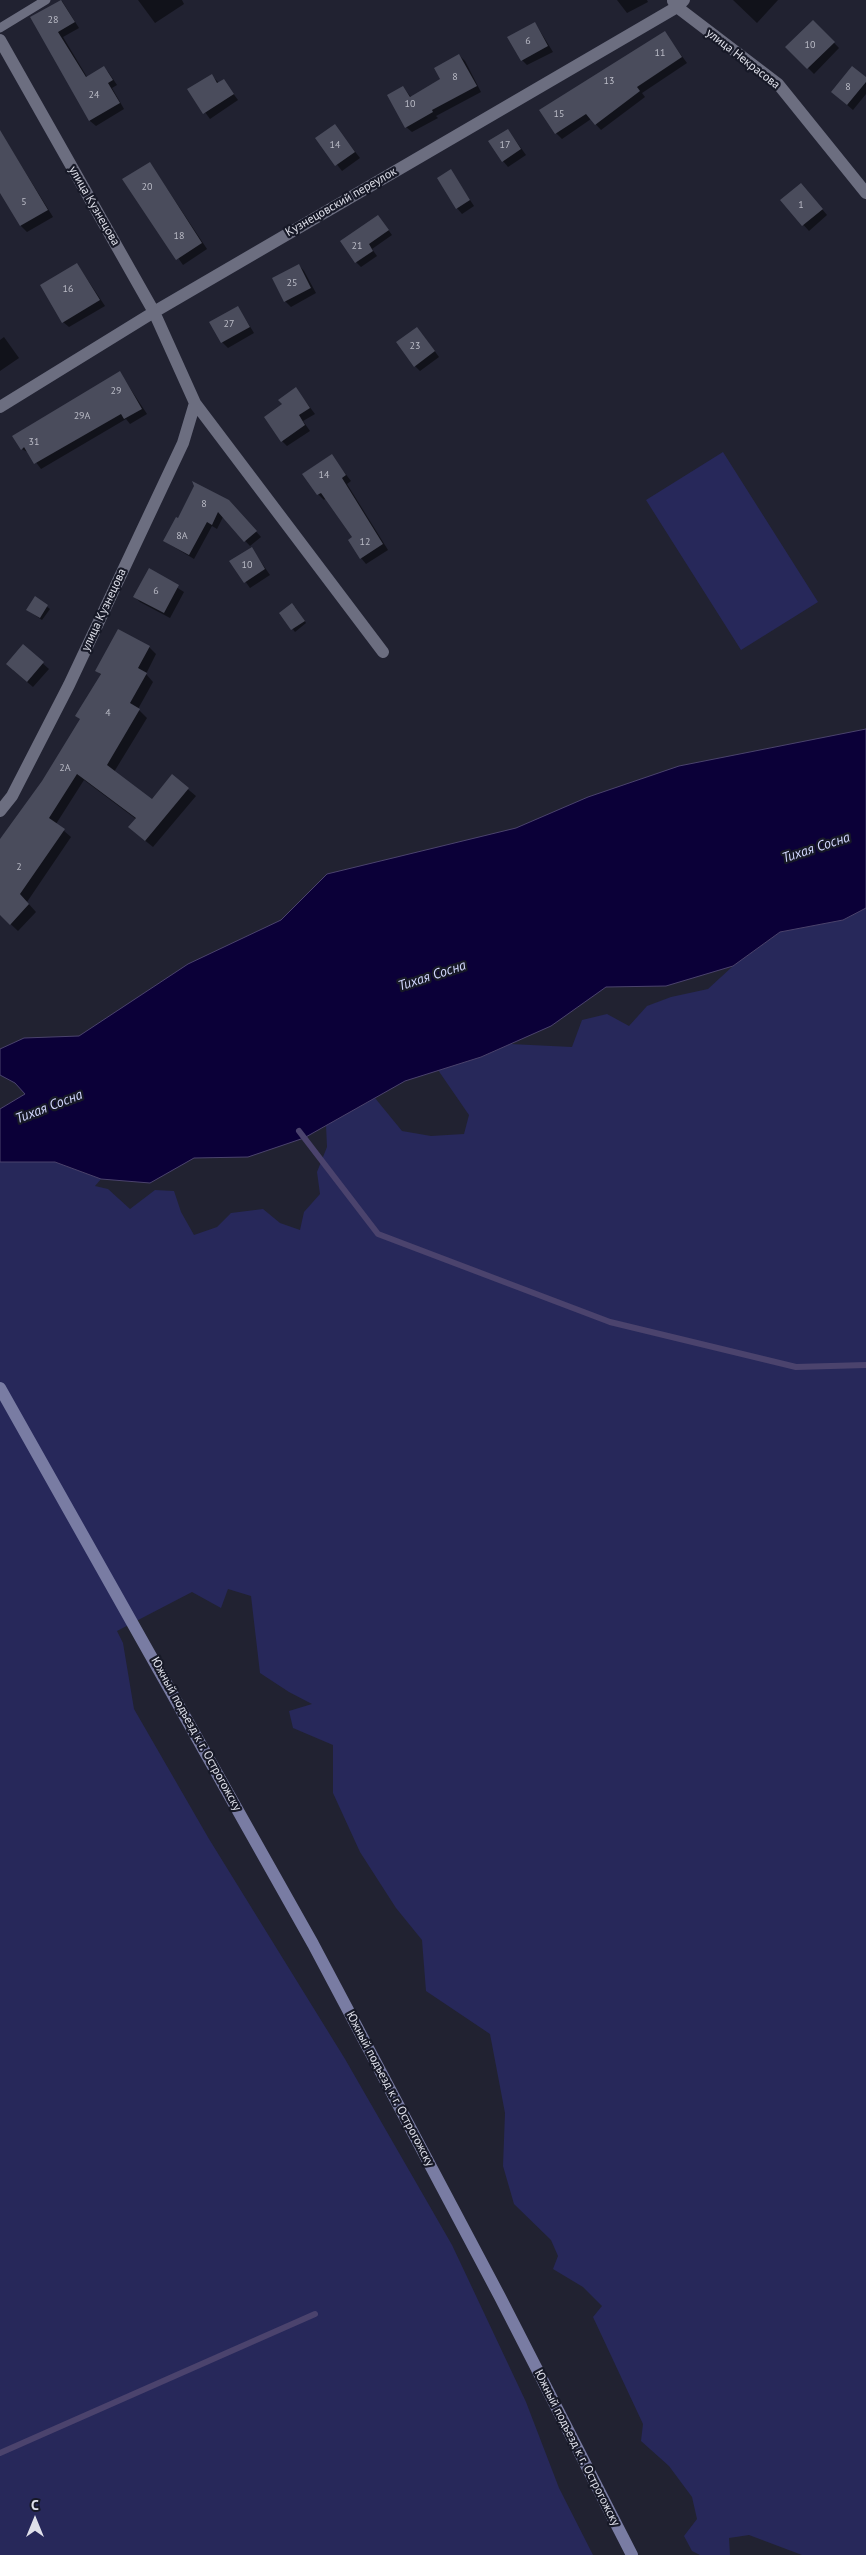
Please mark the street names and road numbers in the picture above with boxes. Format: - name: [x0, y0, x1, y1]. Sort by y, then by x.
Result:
- street label: улица Некрасова: [703, 26, 783, 92]
- street label: улица Кузнецова: [65, 164, 123, 248]
- street label: Кузнецовский переулок: [283, 164, 399, 240]
- street label: улица Кузнецова: [79, 566, 129, 654]
- street label: Южный подъезд к г. Острогожску: [148, 1655, 244, 1813]
- street label: Южный подъезд к г. Острогожску: [343, 2009, 437, 2169]
- street label: Южный подъезд к г. Острогожску: [531, 2367, 623, 2529]

